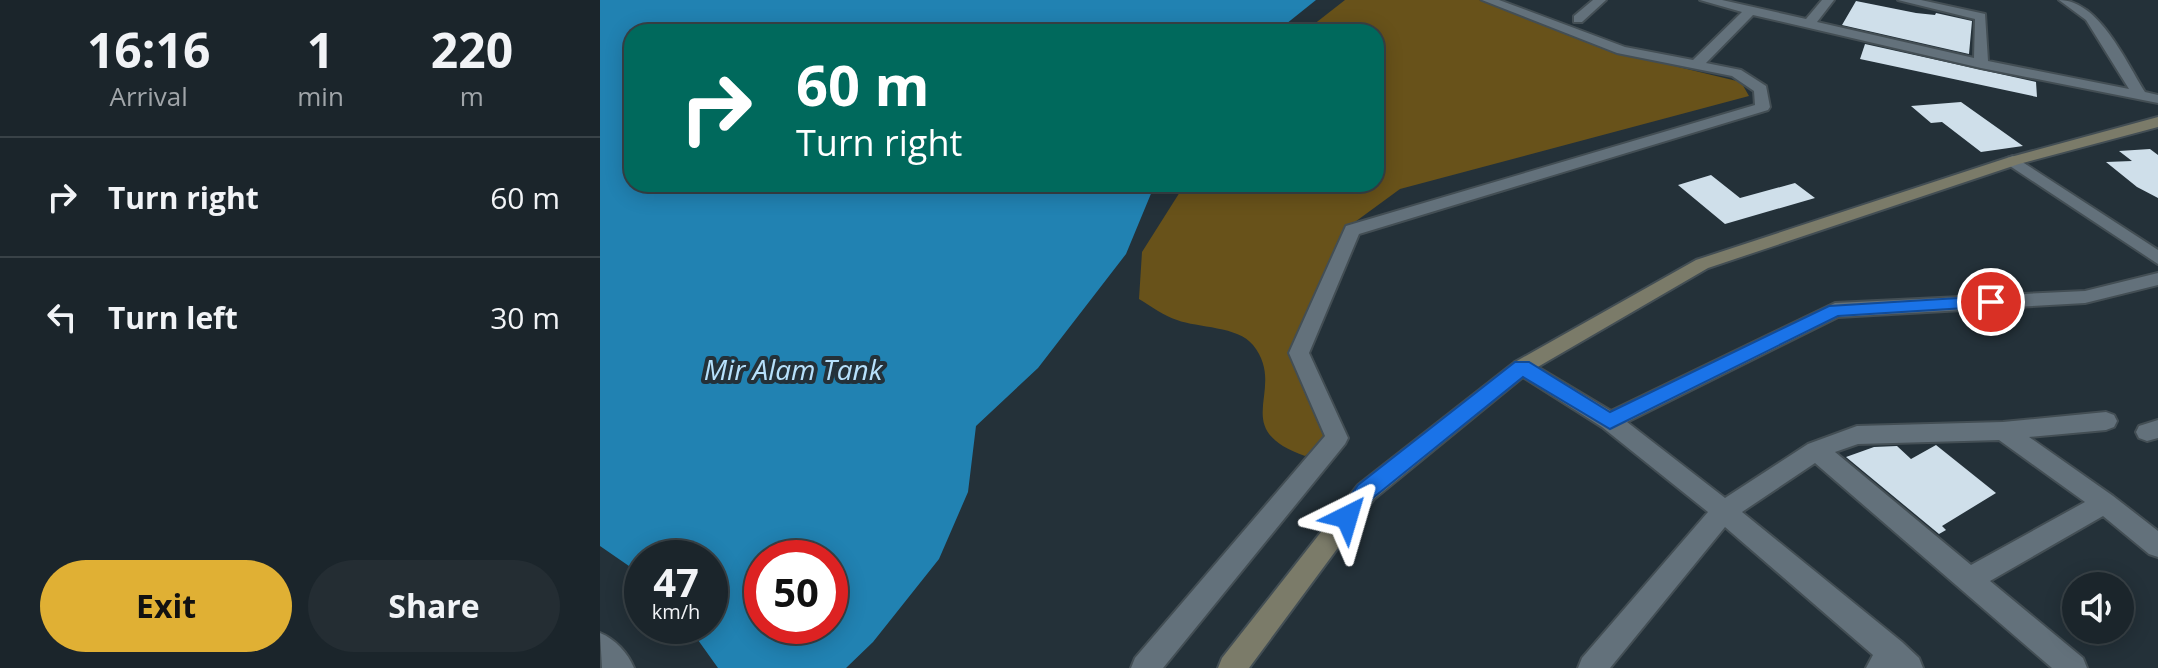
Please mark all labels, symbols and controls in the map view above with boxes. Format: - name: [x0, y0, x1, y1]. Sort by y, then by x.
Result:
- text: 16:16: [87, 17, 210, 82]
- text: 1: [307, 17, 334, 82]
- text: 220: [431, 17, 513, 82]
- text: 60 m: [796, 46, 930, 122]
- icon: right: [664, 56, 768, 160]
- text: Arrival: [109, 78, 188, 114]
- text: min: [297, 78, 344, 114]
- text: m: [460, 78, 484, 114]
- text: Turn right: [796, 118, 962, 167]
- icon: right: [40, 175, 84, 219]
- text: Turn right: [108, 177, 259, 218]
- text: 60 m: [490, 177, 560, 218]
- pin: [1957, 268, 2025, 336]
- icon: arrive: [1969, 280, 2013, 324]
- icon: left: [40, 295, 84, 339]
- text: Turn left: [108, 297, 238, 338]
- text: 30 m: [490, 297, 560, 338]
- water label: Mir Alam Tank: [704, 350, 884, 388]
- position arrow: [1305, 475, 1389, 559]
- speed limit sign: 50: [744, 540, 848, 644]
- text: 47: [653, 554, 699, 609]
- button: Exit: [40, 560, 292, 652]
- button: Share: [308, 560, 560, 652]
- map controls: [2062, 572, 2134, 644]
- button: sound: [2062, 572, 2134, 644]
- text: km/h: [652, 598, 700, 625]

